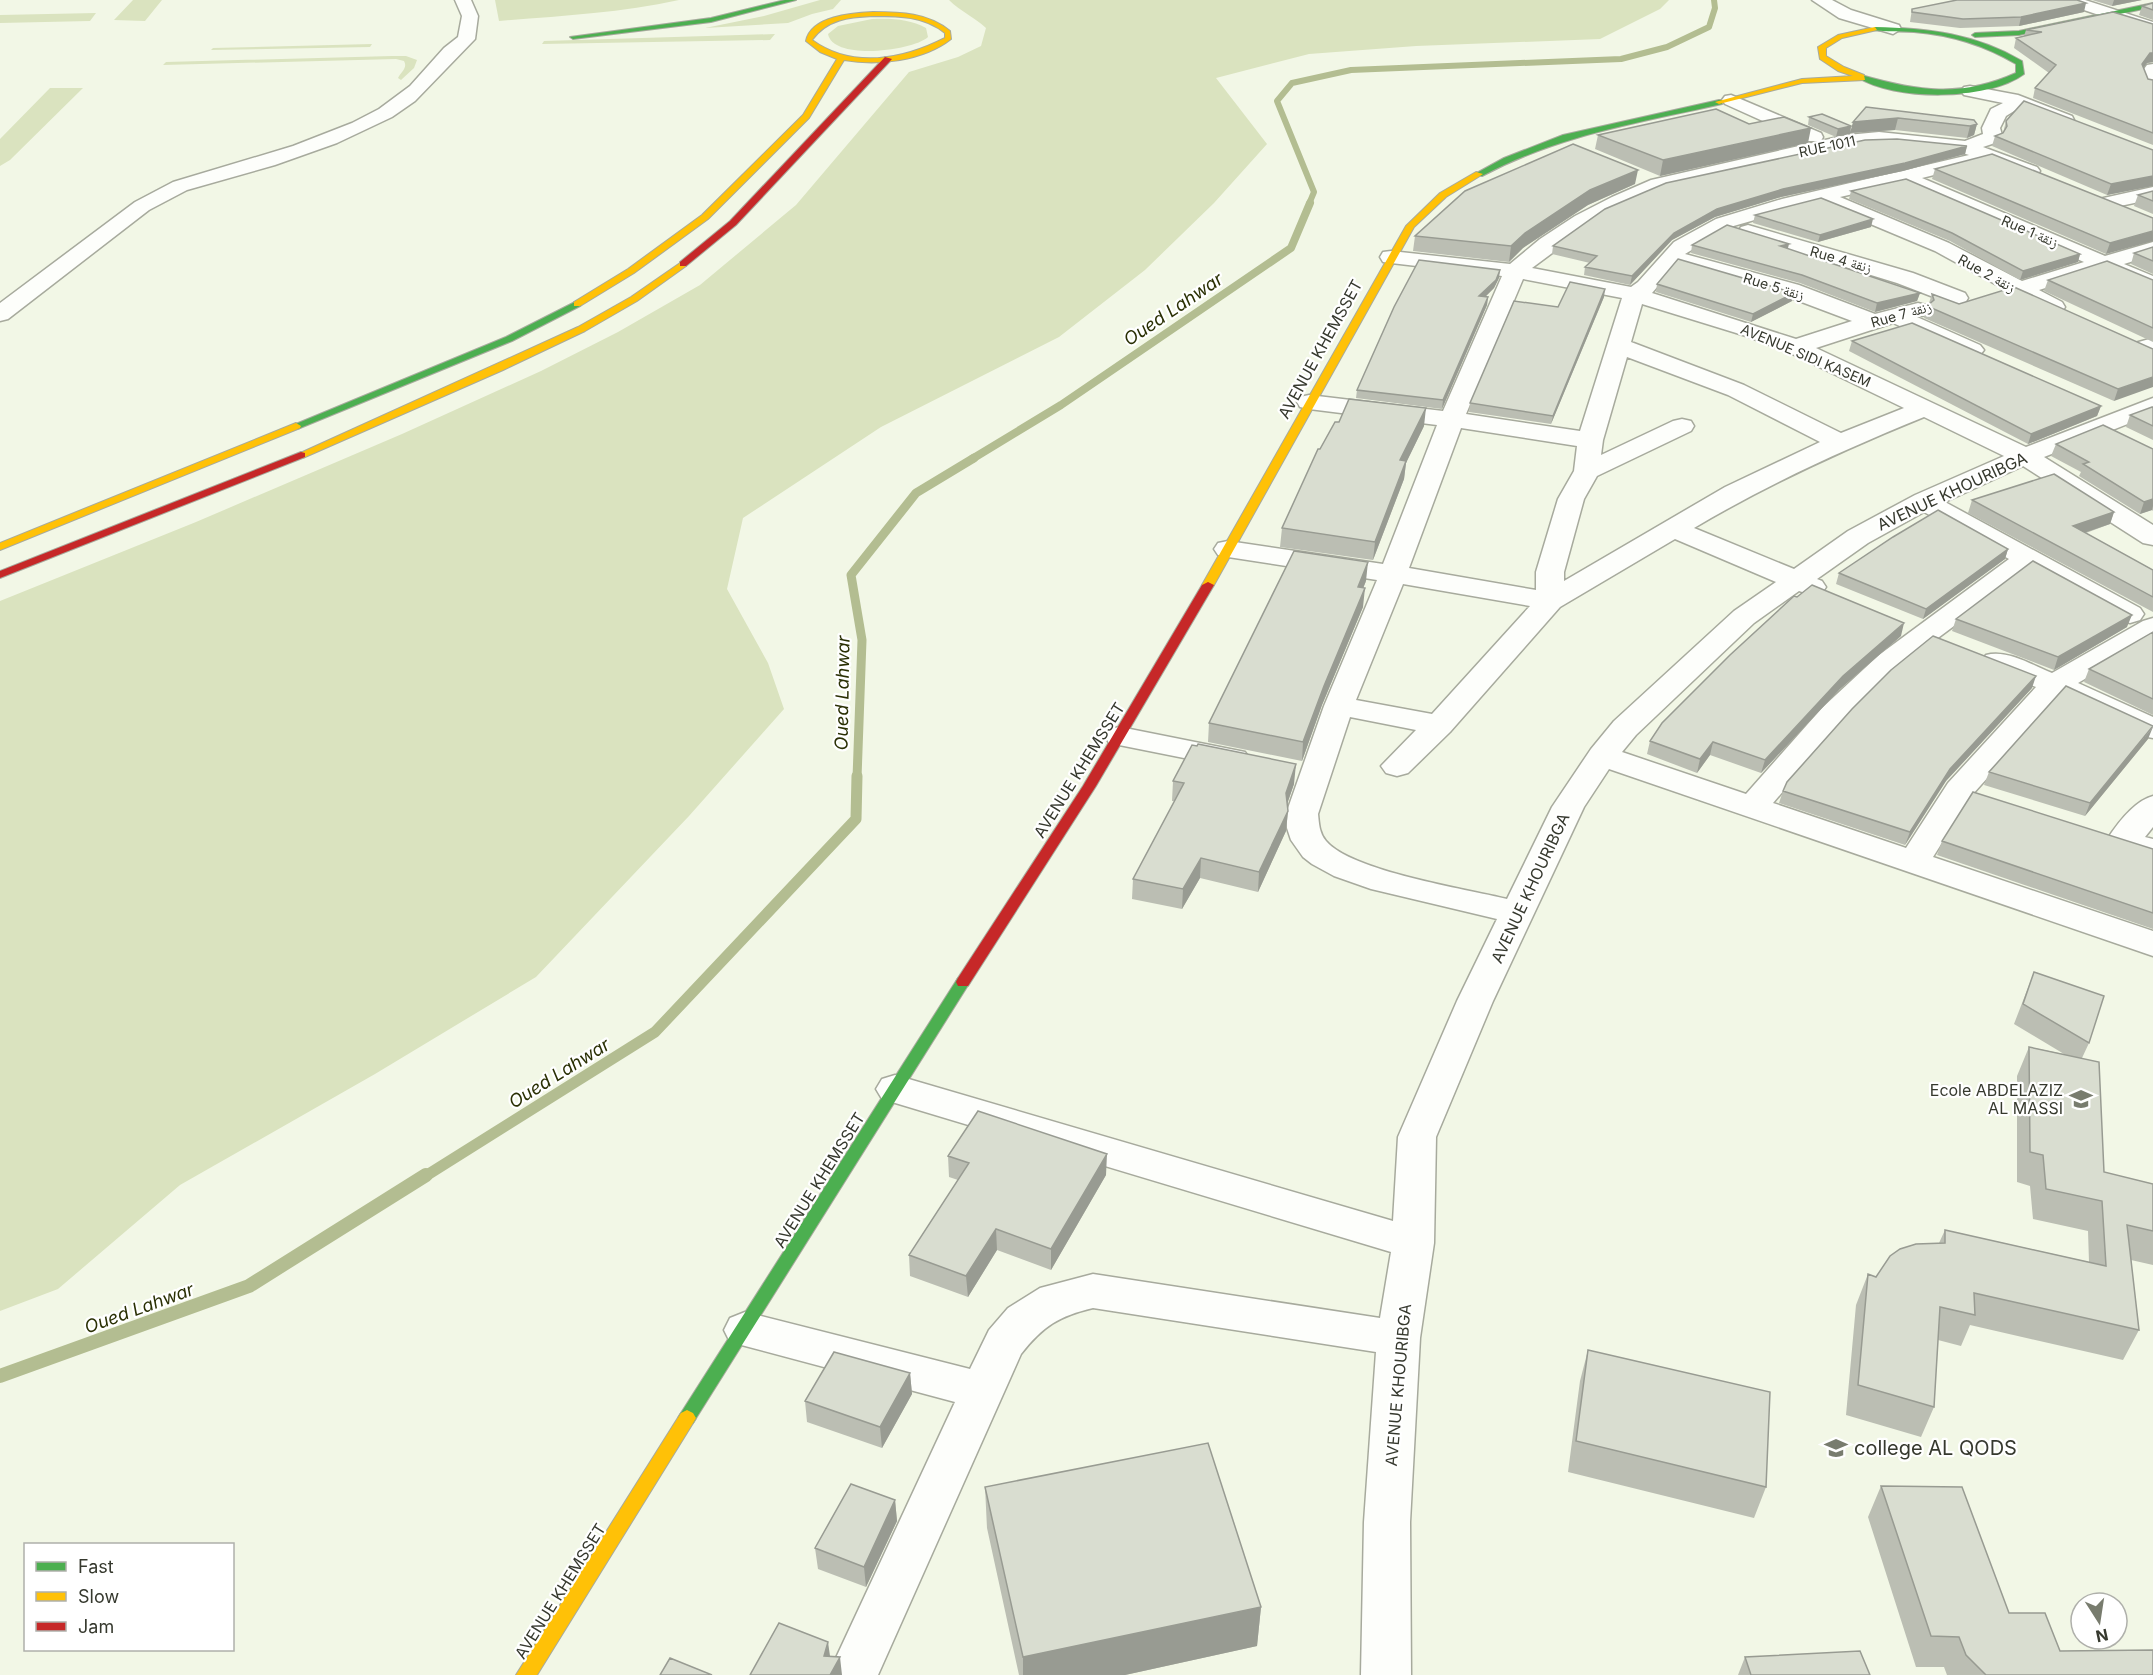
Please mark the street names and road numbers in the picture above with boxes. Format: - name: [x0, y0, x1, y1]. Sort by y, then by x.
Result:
- street label: RUE 1011: [1797, 132, 1857, 160]
- street label: Rue 1 زنقة: [1999, 211, 2061, 251]
- street label: Rue 4 زنقة: [1808, 242, 1874, 277]
- street label: Rue 2 زنقة: [1955, 250, 2019, 297]
- street label: Rue 5 زنقة: [1741, 269, 1807, 304]
- street label: AVENUE KHEMSSET: [1273, 276, 1367, 422]
- street label: Rue 7 زنقة: [1869, 297, 1934, 332]
- street label: AVENUE SIDI KASEM: [1738, 320, 1874, 390]
- street label: AVENUE KHOURIBGA: [1874, 447, 2030, 535]
- street label: AVENUE KHEMSSET: [1029, 699, 1129, 841]
- street label: AVENUE KHOURIBGA: [1486, 810, 1574, 966]
- street label: AVENUE KHEMSSET: [769, 1109, 869, 1251]
- street label: AVENUE KHOURIBGA: [1381, 1303, 1415, 1467]
- street label: AVENUE KHEMSSET: [510, 1520, 610, 1662]

